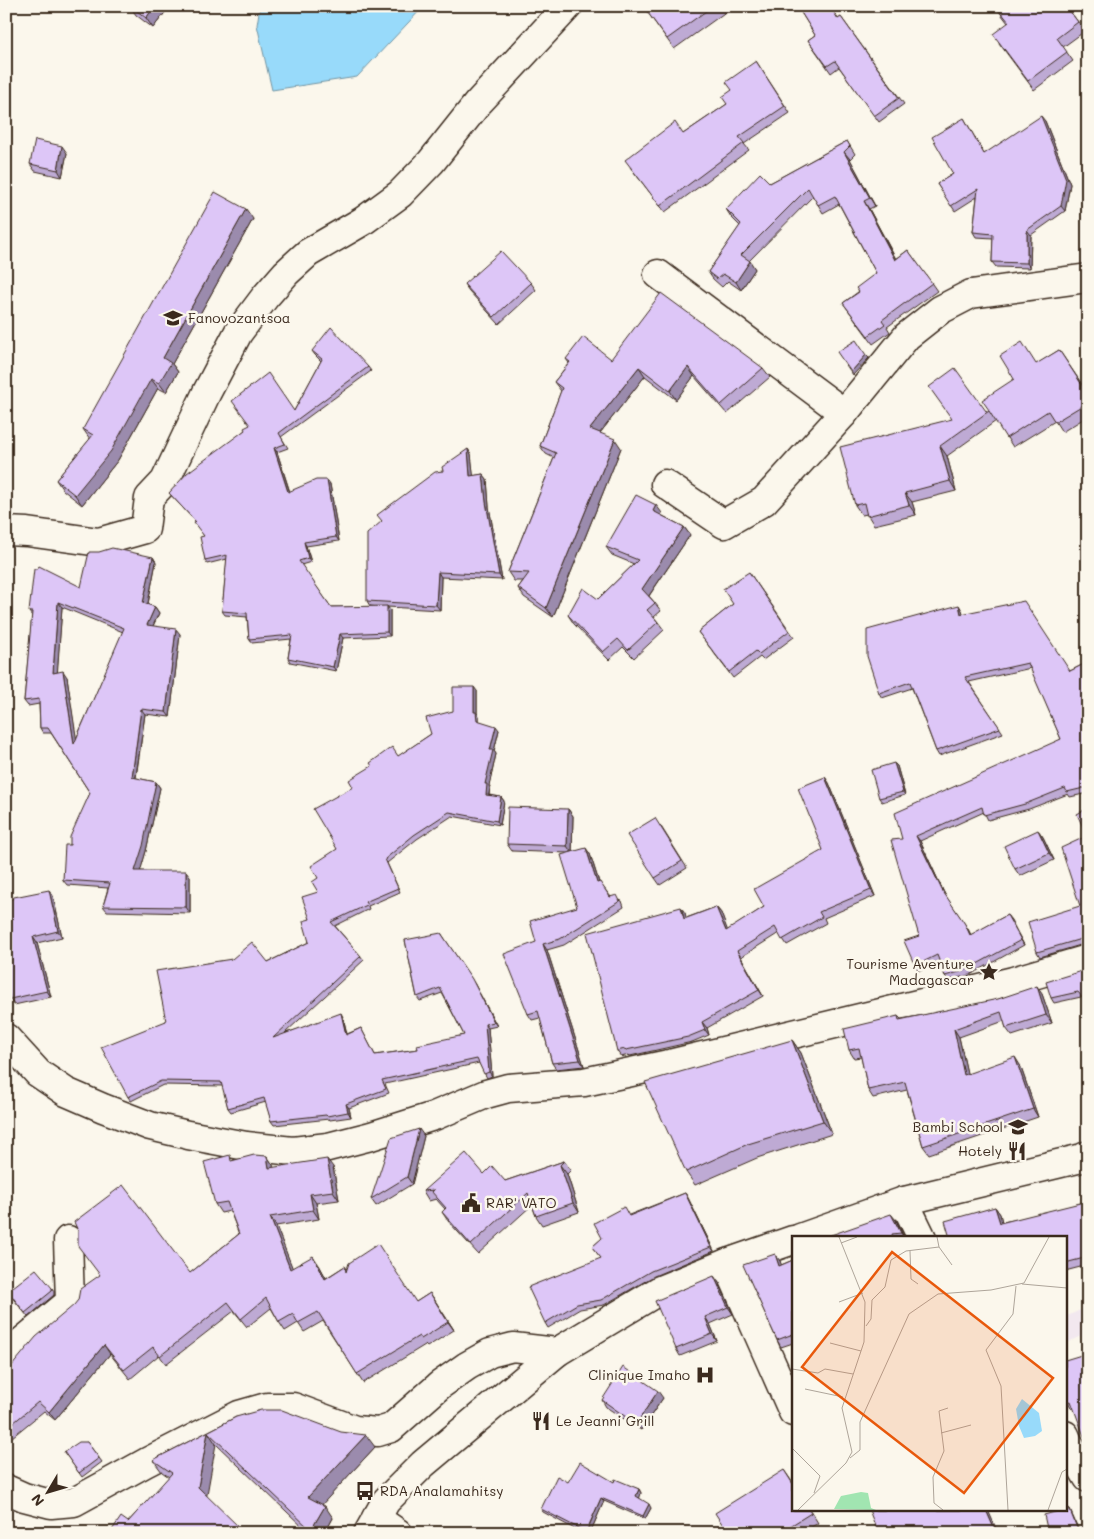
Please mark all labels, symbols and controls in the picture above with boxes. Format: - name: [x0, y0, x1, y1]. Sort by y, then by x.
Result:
- school or university icon: Fanovozantsoa: [162, 307, 184, 329]
- place label: Fanovozantsoa: [188, 308, 291, 327]
- place label: Tourisme Aventure Madagascar: [846, 954, 974, 989]
- place icon: Tourisme Aventure Madagascar: [978, 961, 1000, 983]
- school or university icon: Bambi School: [1007, 1116, 1029, 1138]
- place label: Bambi School: [913, 1117, 1003, 1136]
- restaurant icon: Hotely: [1006, 1140, 1028, 1162]
- place label: Hotely: [958, 1141, 1002, 1160]
- public building icon: RAR' VATO: [460, 1192, 482, 1214]
- place label: RAR' VATO: [486, 1193, 557, 1212]
- inset map: [792, 1236, 1066, 1512]
- hospital icon: Clinique Imaho: [694, 1364, 716, 1386]
- place label: Clinique Imaho: [588, 1365, 690, 1384]
- restaurant icon: Le Jeanni Grill: [530, 1410, 552, 1432]
- place label: Le Jeanni Grill: [556, 1411, 655, 1430]
- north arrow: [22, 1466, 72, 1516]
- bus stop icon: RDA Analamahitsy: [354, 1480, 376, 1502]
- place label: RDA Analamahitsy: [380, 1481, 504, 1500]
- text: N: [27, 1490, 48, 1510]

